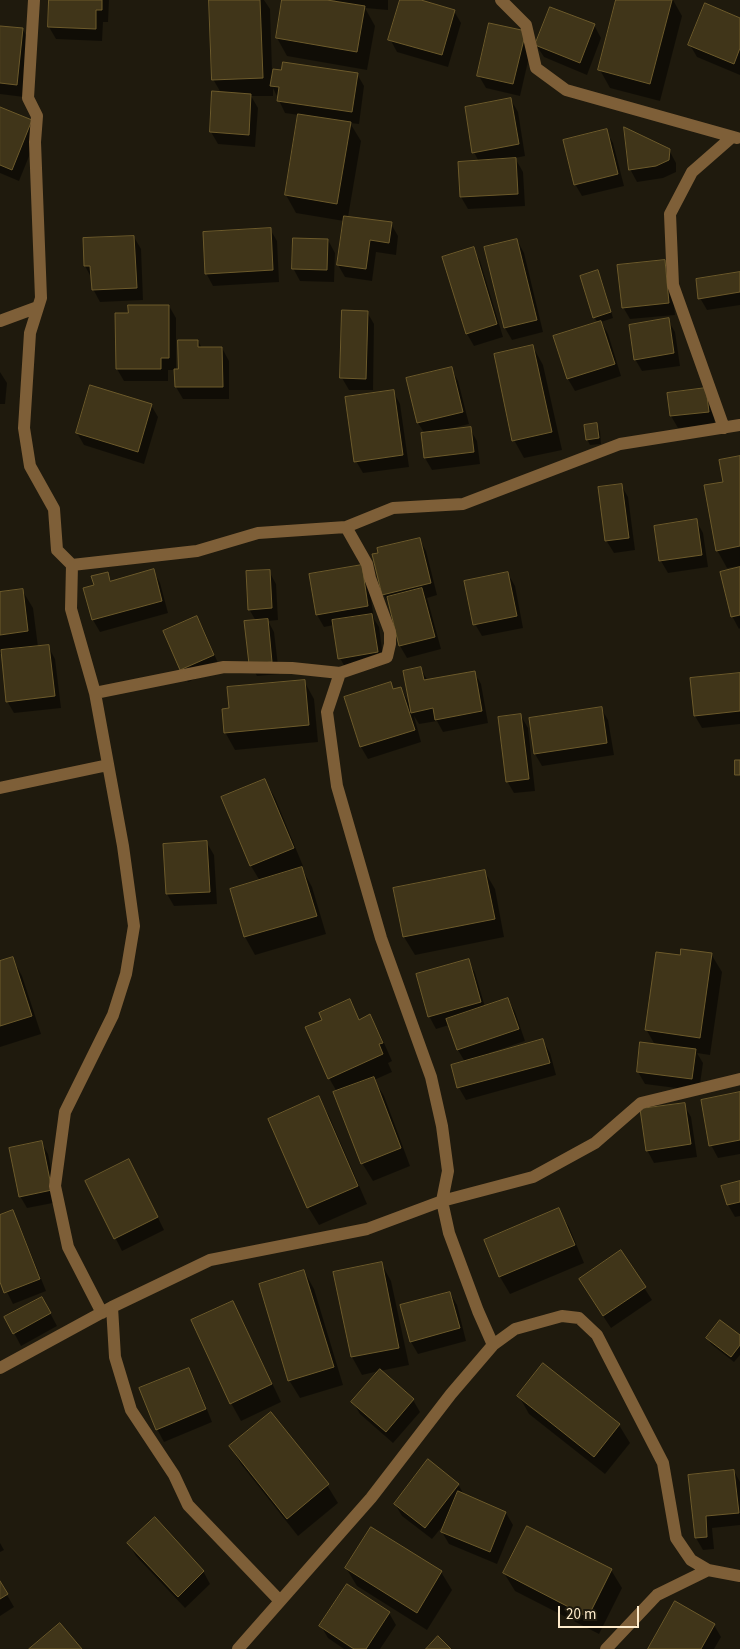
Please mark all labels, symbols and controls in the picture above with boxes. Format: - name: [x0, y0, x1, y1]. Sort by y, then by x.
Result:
- scale bar: [560, 1596, 641, 1628]
- text: 20 m: [566, 1604, 596, 1625]

